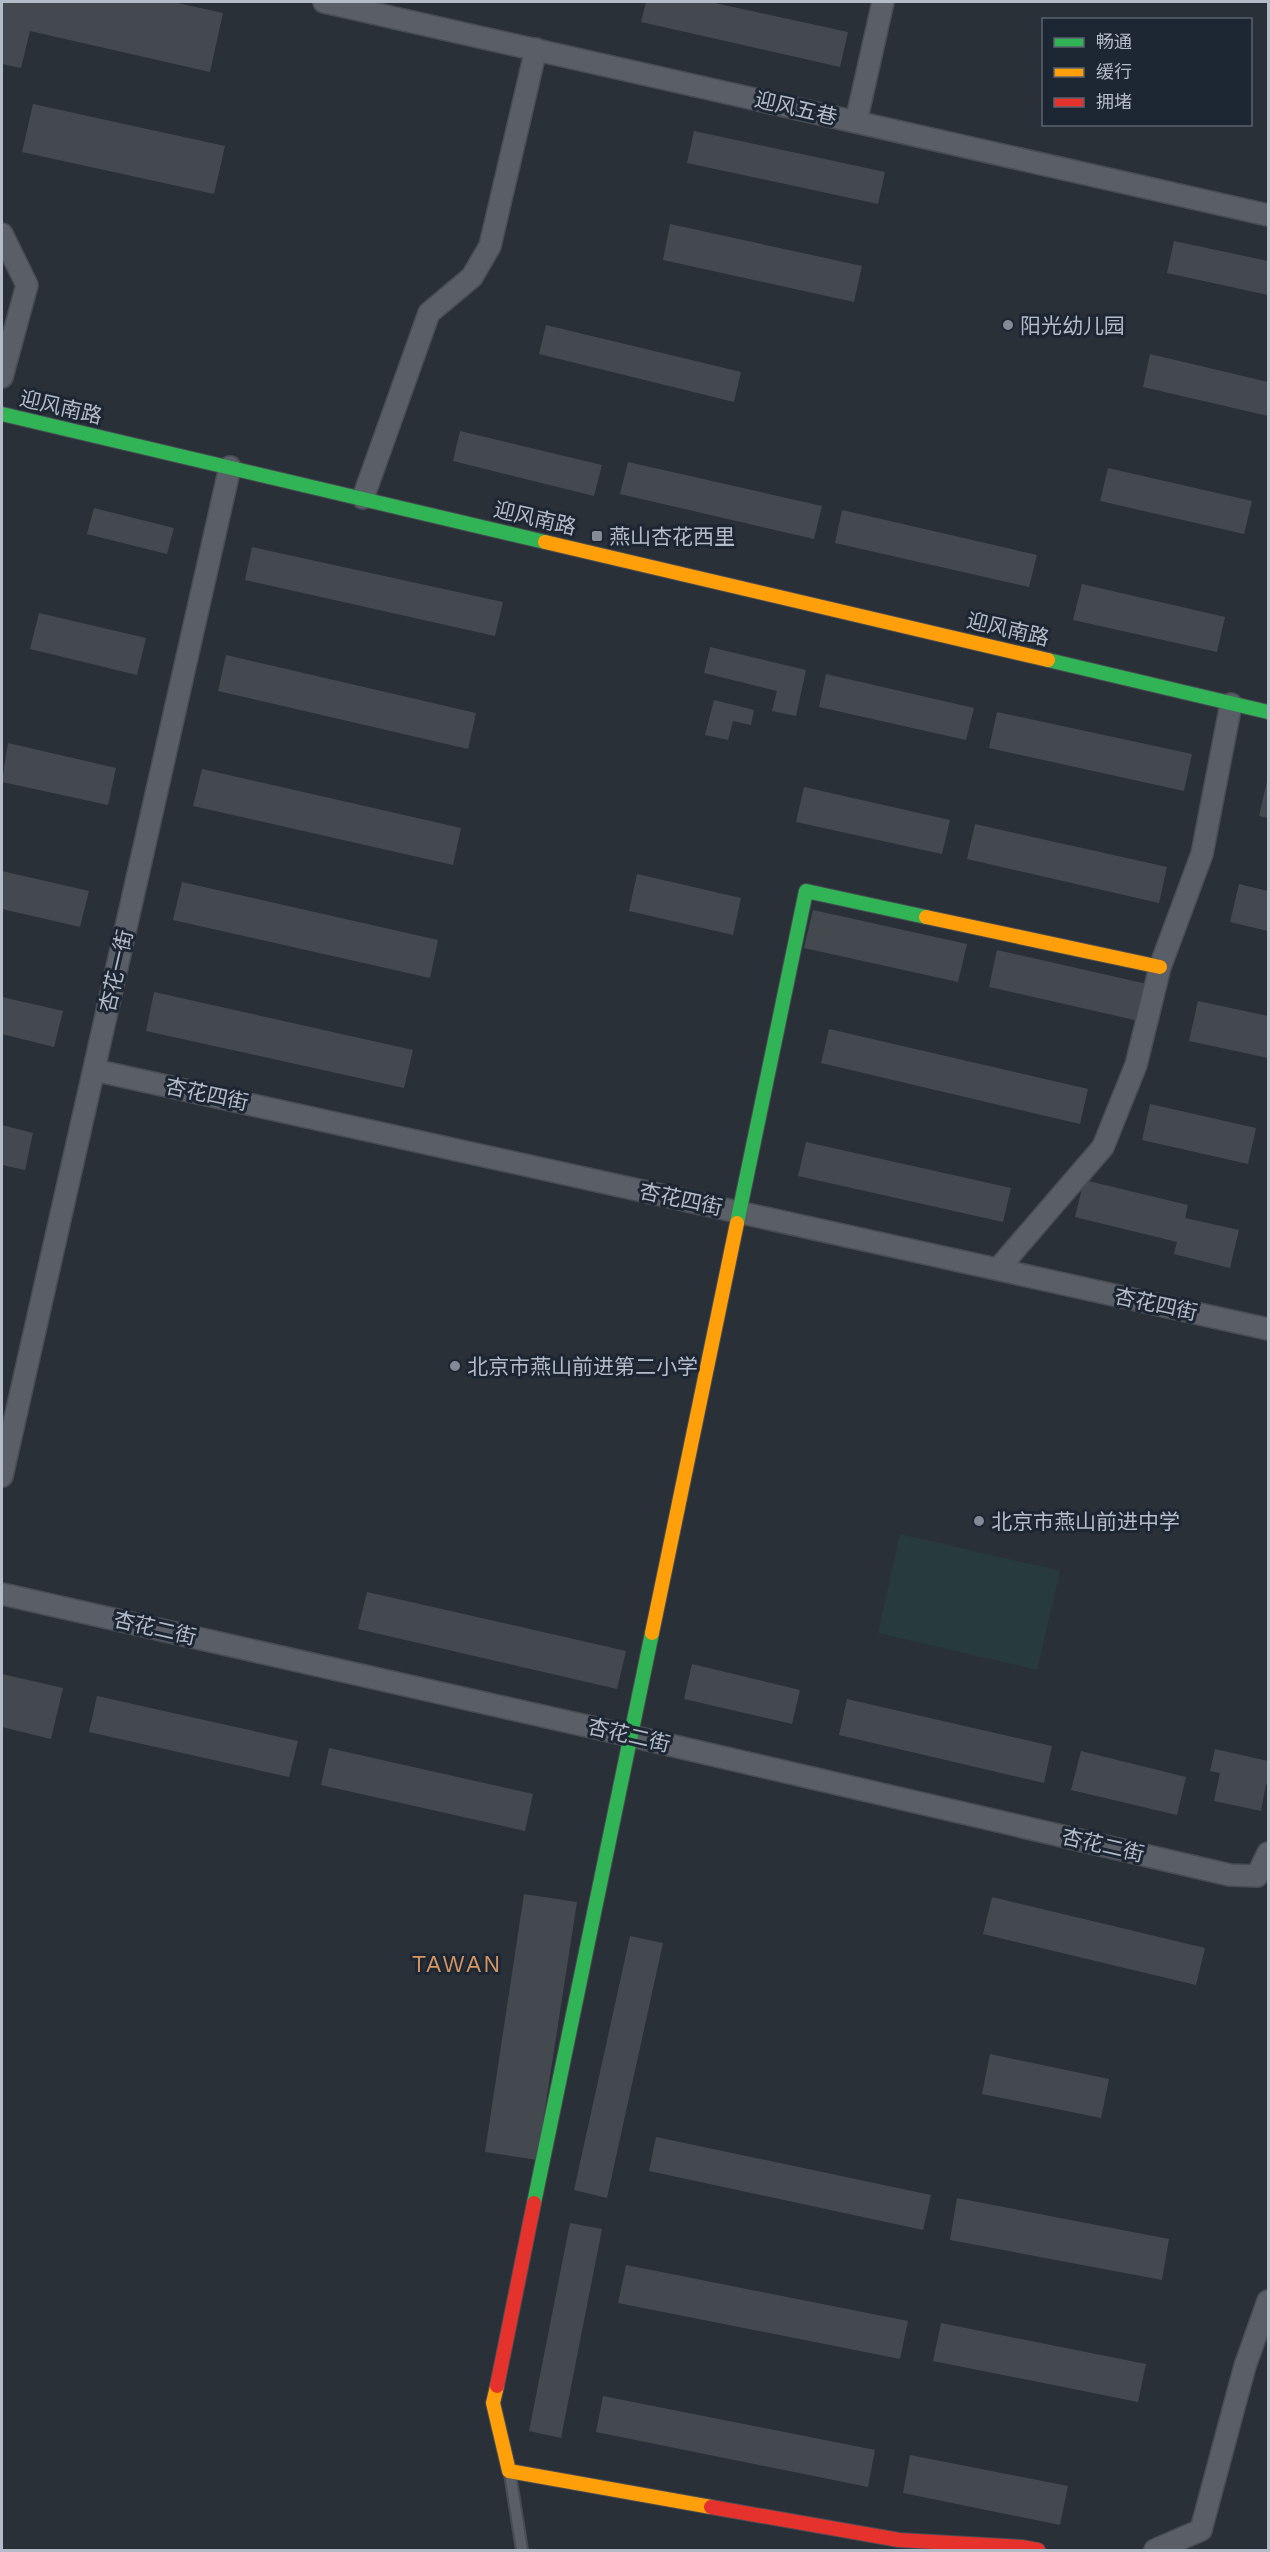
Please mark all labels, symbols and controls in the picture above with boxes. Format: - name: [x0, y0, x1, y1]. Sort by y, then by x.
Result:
- legend: [1042, 18, 1252, 126]
- text: 畅通: [1096, 31, 1132, 52]
- text: 缓行: [1096, 61, 1132, 82]
- street label: 迎风五巷: [752, 86, 840, 130]
- text: 拥堵: [1096, 91, 1132, 112]
- place label: 阳光幼儿园: [1020, 313, 1125, 338]
- marker: 阳光幼儿园: [1001, 318, 1015, 332]
- street label: 迎风南路: [17, 385, 105, 429]
- street label: 迎风南路: [491, 496, 579, 540]
- place label: 燕山杏花西里: [609, 524, 735, 549]
- marker: 燕山杏花西里: [590, 529, 604, 543]
- street label: 迎风南路: [964, 607, 1052, 651]
- street label: 杏花一街: [94, 927, 138, 1015]
- street label: 杏花四街: [163, 1073, 251, 1115]
- street label: 杏花四街: [637, 1178, 725, 1220]
- street label: 杏花四街: [1112, 1283, 1200, 1325]
- place label: 北京市燕山前进第二小学: [467, 1354, 698, 1379]
- marker: 北京市燕山前进第二小学: [448, 1359, 462, 1373]
- place label: 北京市燕山前进中学: [991, 1509, 1180, 1534]
- marker: 北京市燕山前进中学: [972, 1514, 986, 1528]
- street label: 杏花二街: [111, 1606, 199, 1650]
- street label: 杏花二街: [585, 1713, 673, 1757]
- street label: 杏花二街: [1059, 1823, 1147, 1867]
- district label: TAWAN: [412, 1950, 502, 1978]

